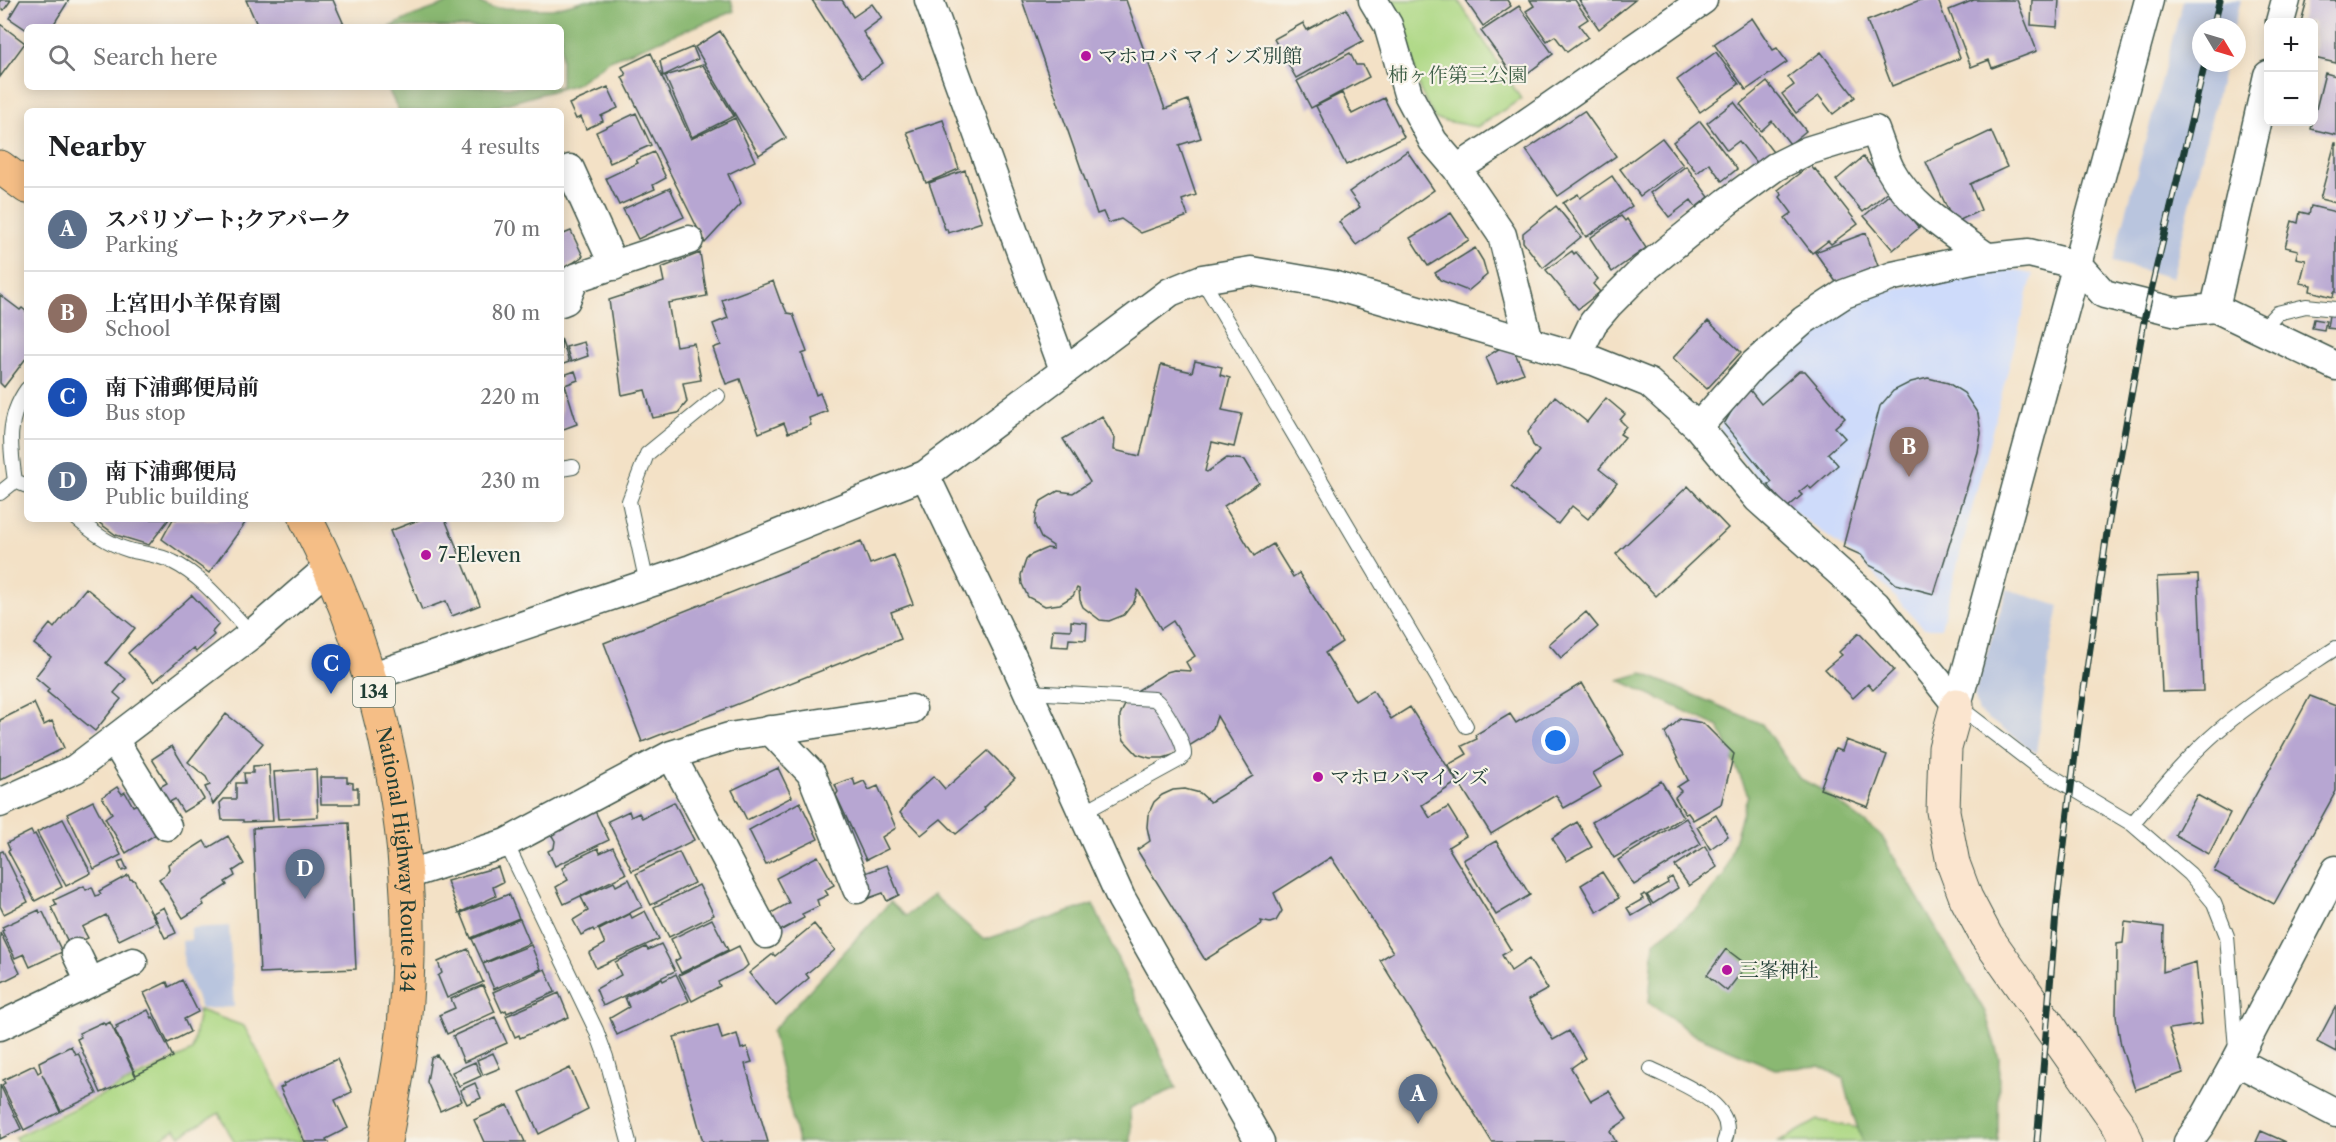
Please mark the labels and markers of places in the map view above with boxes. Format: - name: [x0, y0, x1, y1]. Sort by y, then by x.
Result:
- place label: マホロバ マインズ別館: [1098, 44, 1302, 68]
- marker: マホロバ マインズ別館: [1079, 49, 1093, 63]
- pin: B: [1890, 428, 1928, 477]
- place label: 7-Eleven: [438, 543, 521, 567]
- marker: 7-Eleven: [419, 548, 433, 562]
- pin: C: [312, 644, 350, 694]
- place label: マホロバマインズ: [1330, 765, 1489, 789]
- marker: マホロバマインズ: [1311, 770, 1325, 784]
- pin: D: [286, 850, 324, 899]
- place label: 三峯神社: [1739, 958, 1819, 982]
- marker: 三峯神社: [1720, 963, 1734, 977]
- pin: A: [1398, 1074, 1438, 1124]

